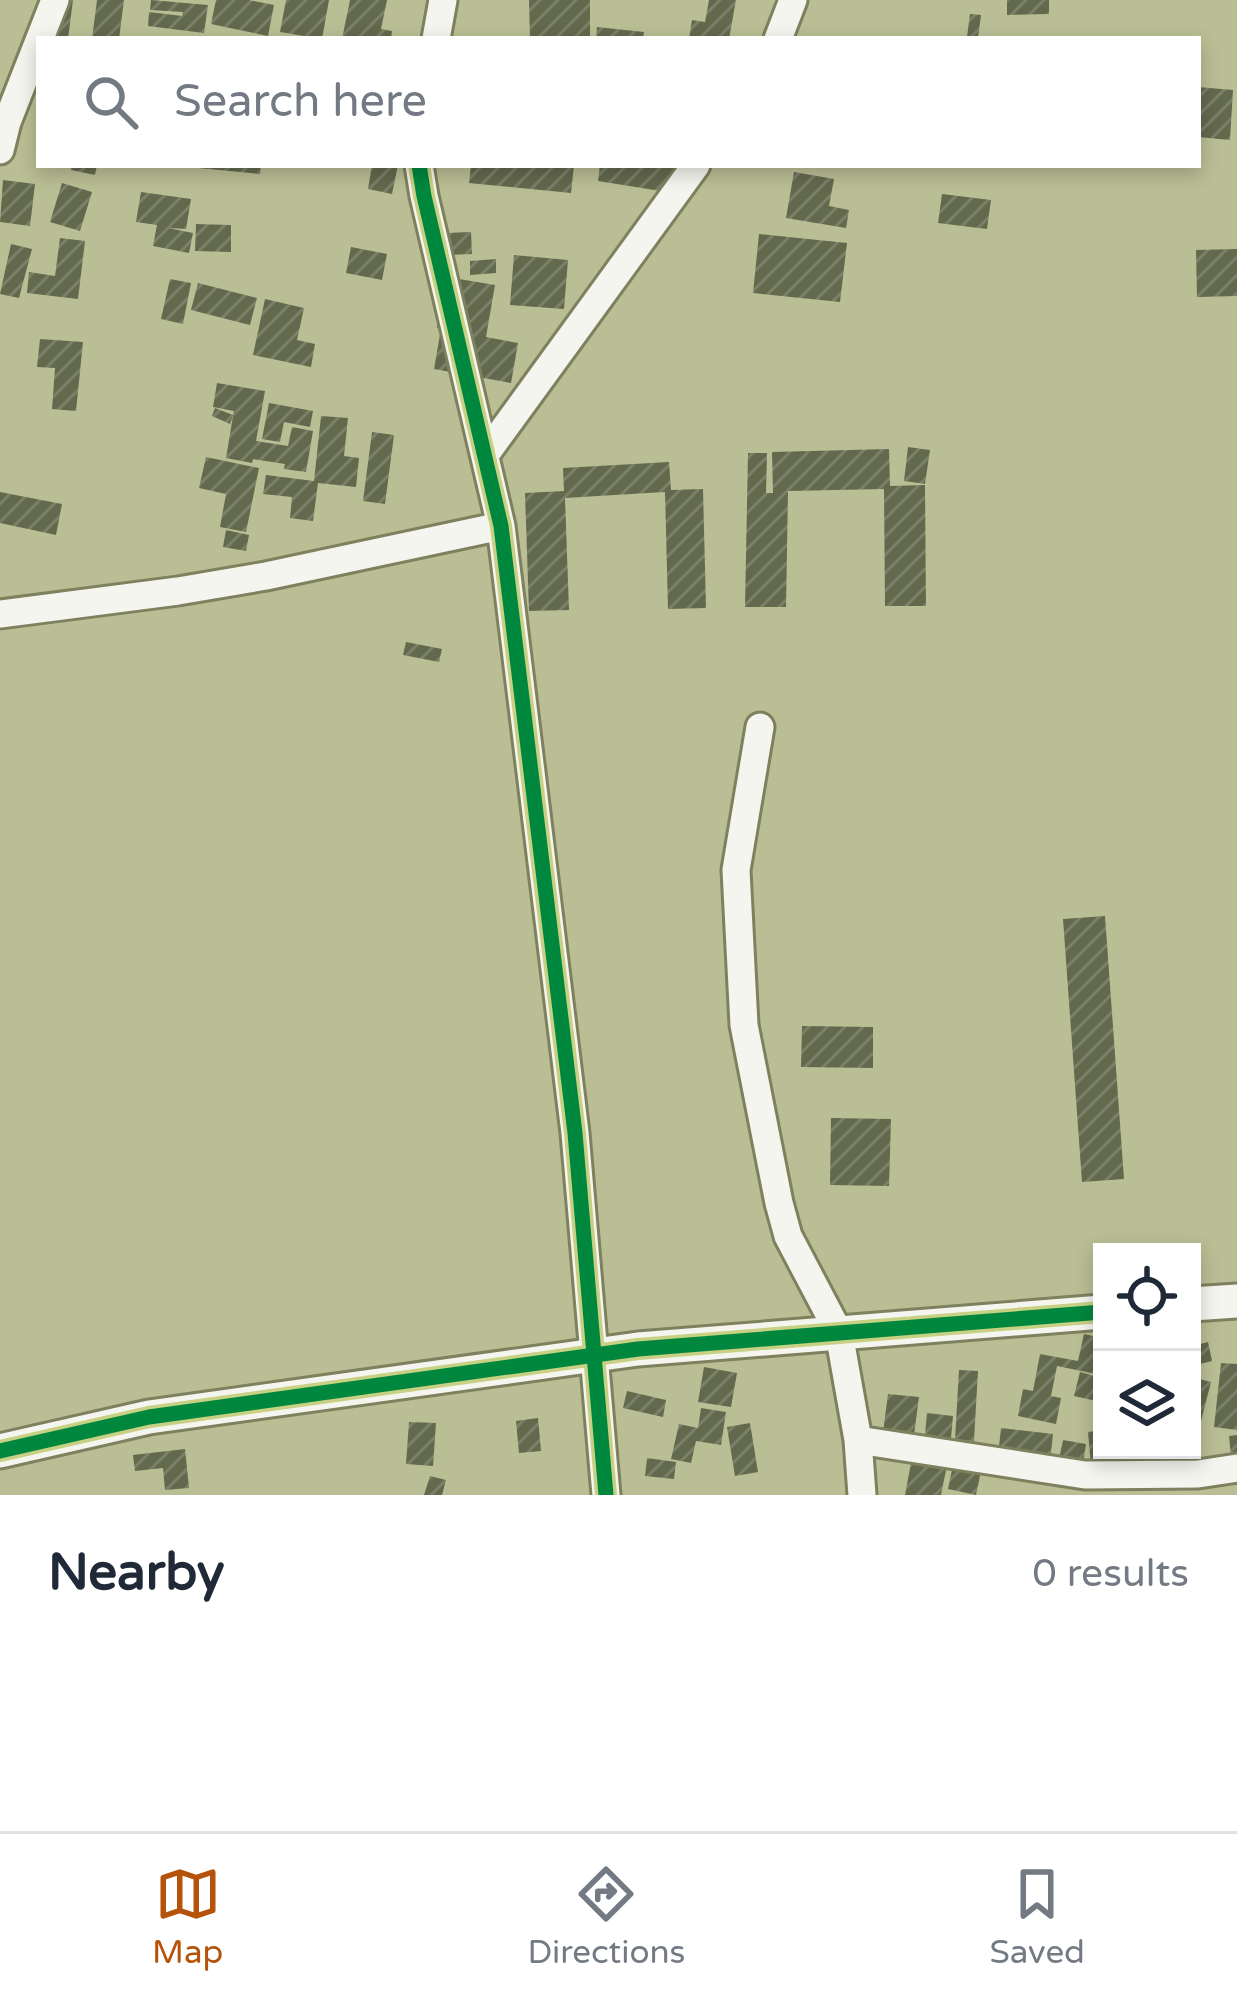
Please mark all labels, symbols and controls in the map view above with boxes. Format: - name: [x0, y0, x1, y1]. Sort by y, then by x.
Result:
- search box: [36, 36, 1201, 168]
- icon: search: [78, 69, 144, 135]
- text: Search here: [174, 75, 427, 129]
- map controls: [1093, 1243, 1201, 1459]
- button: locate: [1093, 1243, 1201, 1351]
- button: layers: [1093, 1351, 1201, 1459]
- text: Nearby: [48, 1542, 225, 1604]
- text: 0 results: [1032, 1550, 1189, 1597]
- tab: Map: [152, 1861, 223, 1972]
- tab: Directions: [527, 1861, 685, 1972]
- tab: Saved: [990, 1861, 1085, 1972]

